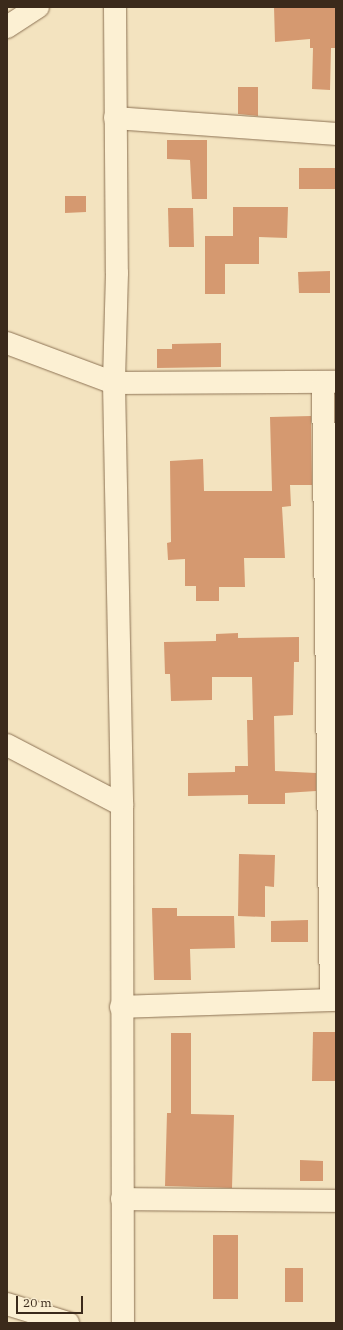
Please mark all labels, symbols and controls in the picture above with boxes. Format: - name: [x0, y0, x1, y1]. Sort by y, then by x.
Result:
- scale bar: [18, 1288, 85, 1314]
- text: 20 m: [23, 1295, 52, 1310]

